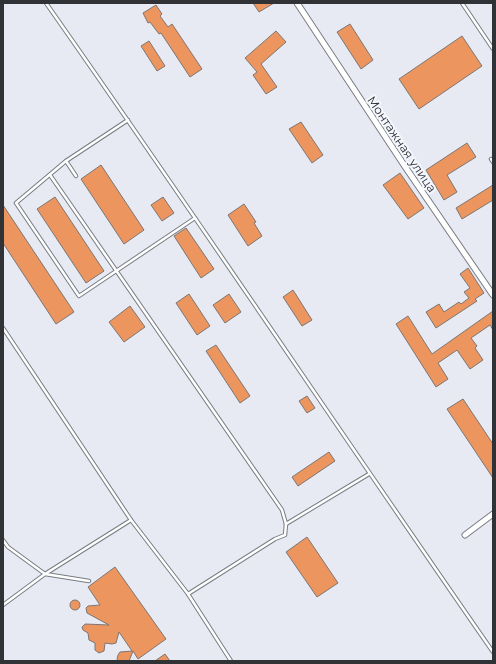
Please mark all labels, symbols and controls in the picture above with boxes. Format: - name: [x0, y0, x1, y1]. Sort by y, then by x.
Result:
- street label: Монтажная улица: [364, 93, 440, 195]

